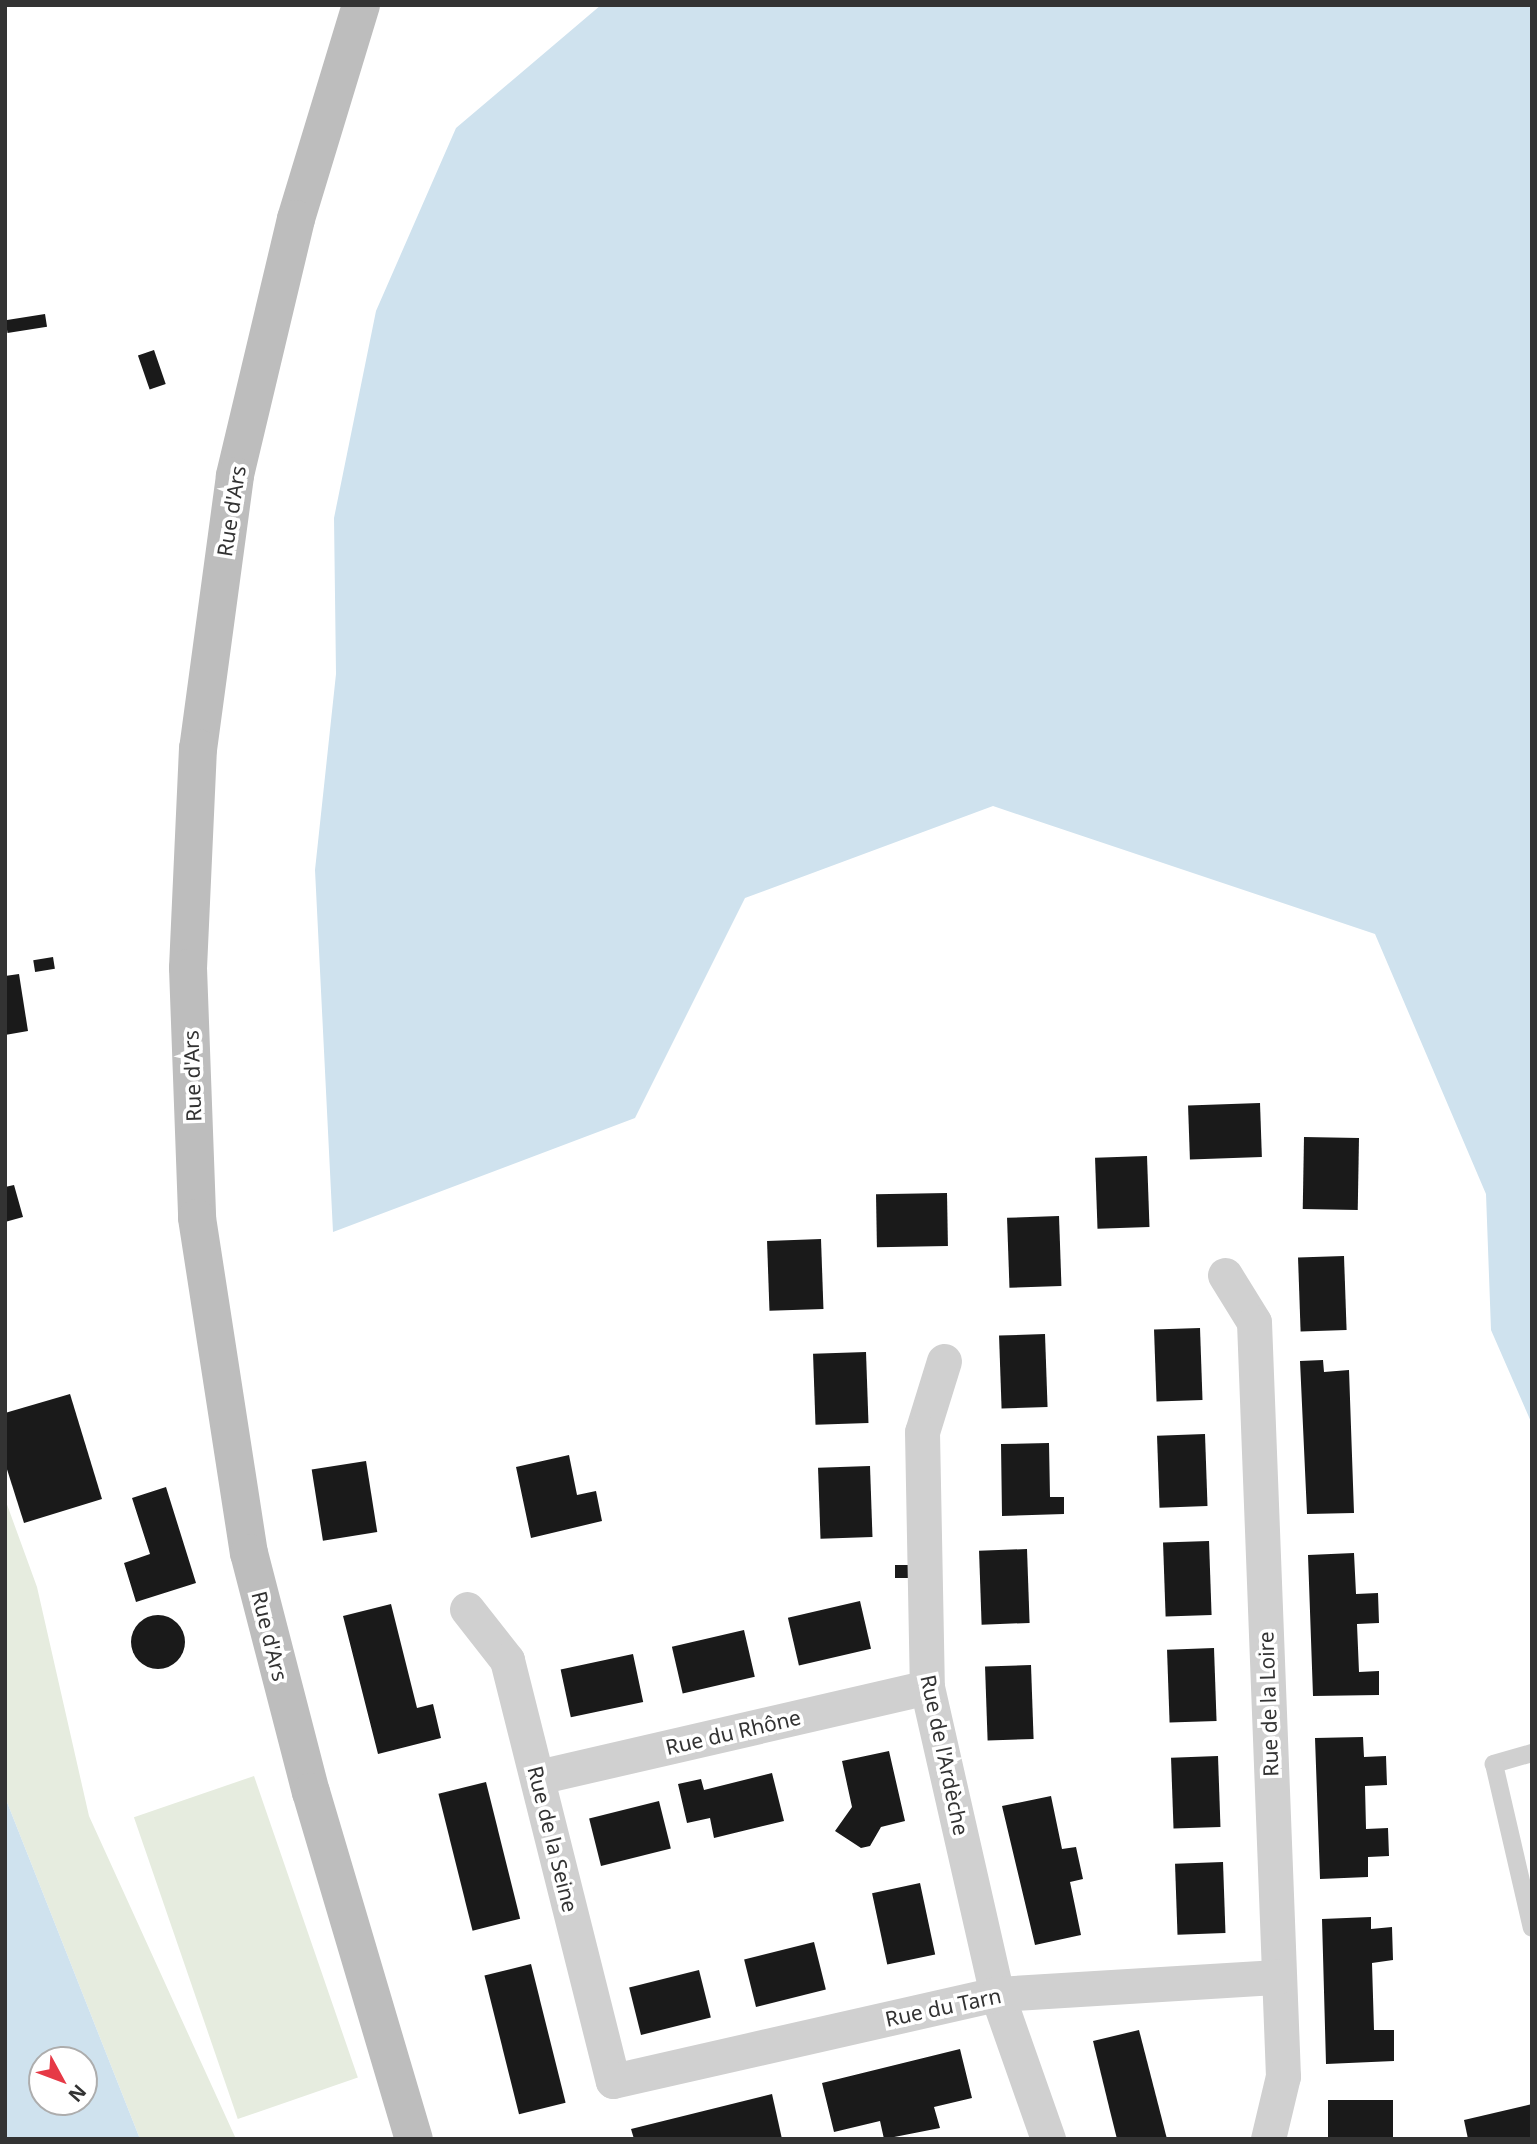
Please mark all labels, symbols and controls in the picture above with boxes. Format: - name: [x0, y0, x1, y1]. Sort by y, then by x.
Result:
- street label: Rue d'Ars: [211, 464, 251, 558]
- street label: Rue d'Ars: [178, 1030, 206, 1122]
- street label: Rue d'Ars: [247, 1588, 293, 1684]
- street label: Rue de la Loire: [1253, 1631, 1283, 1777]
- street label: Rue de l'Ardèche: [916, 1672, 974, 1838]
- street label: Rue du Rhône: [663, 1704, 803, 1760]
- street label: Rue de la Seine: [523, 1763, 583, 1915]
- street label: Rue du Tarn: [883, 1982, 1003, 2032]
- north arrow: [28, 2046, 98, 2116]
- text: N: [62, 2079, 92, 2108]

